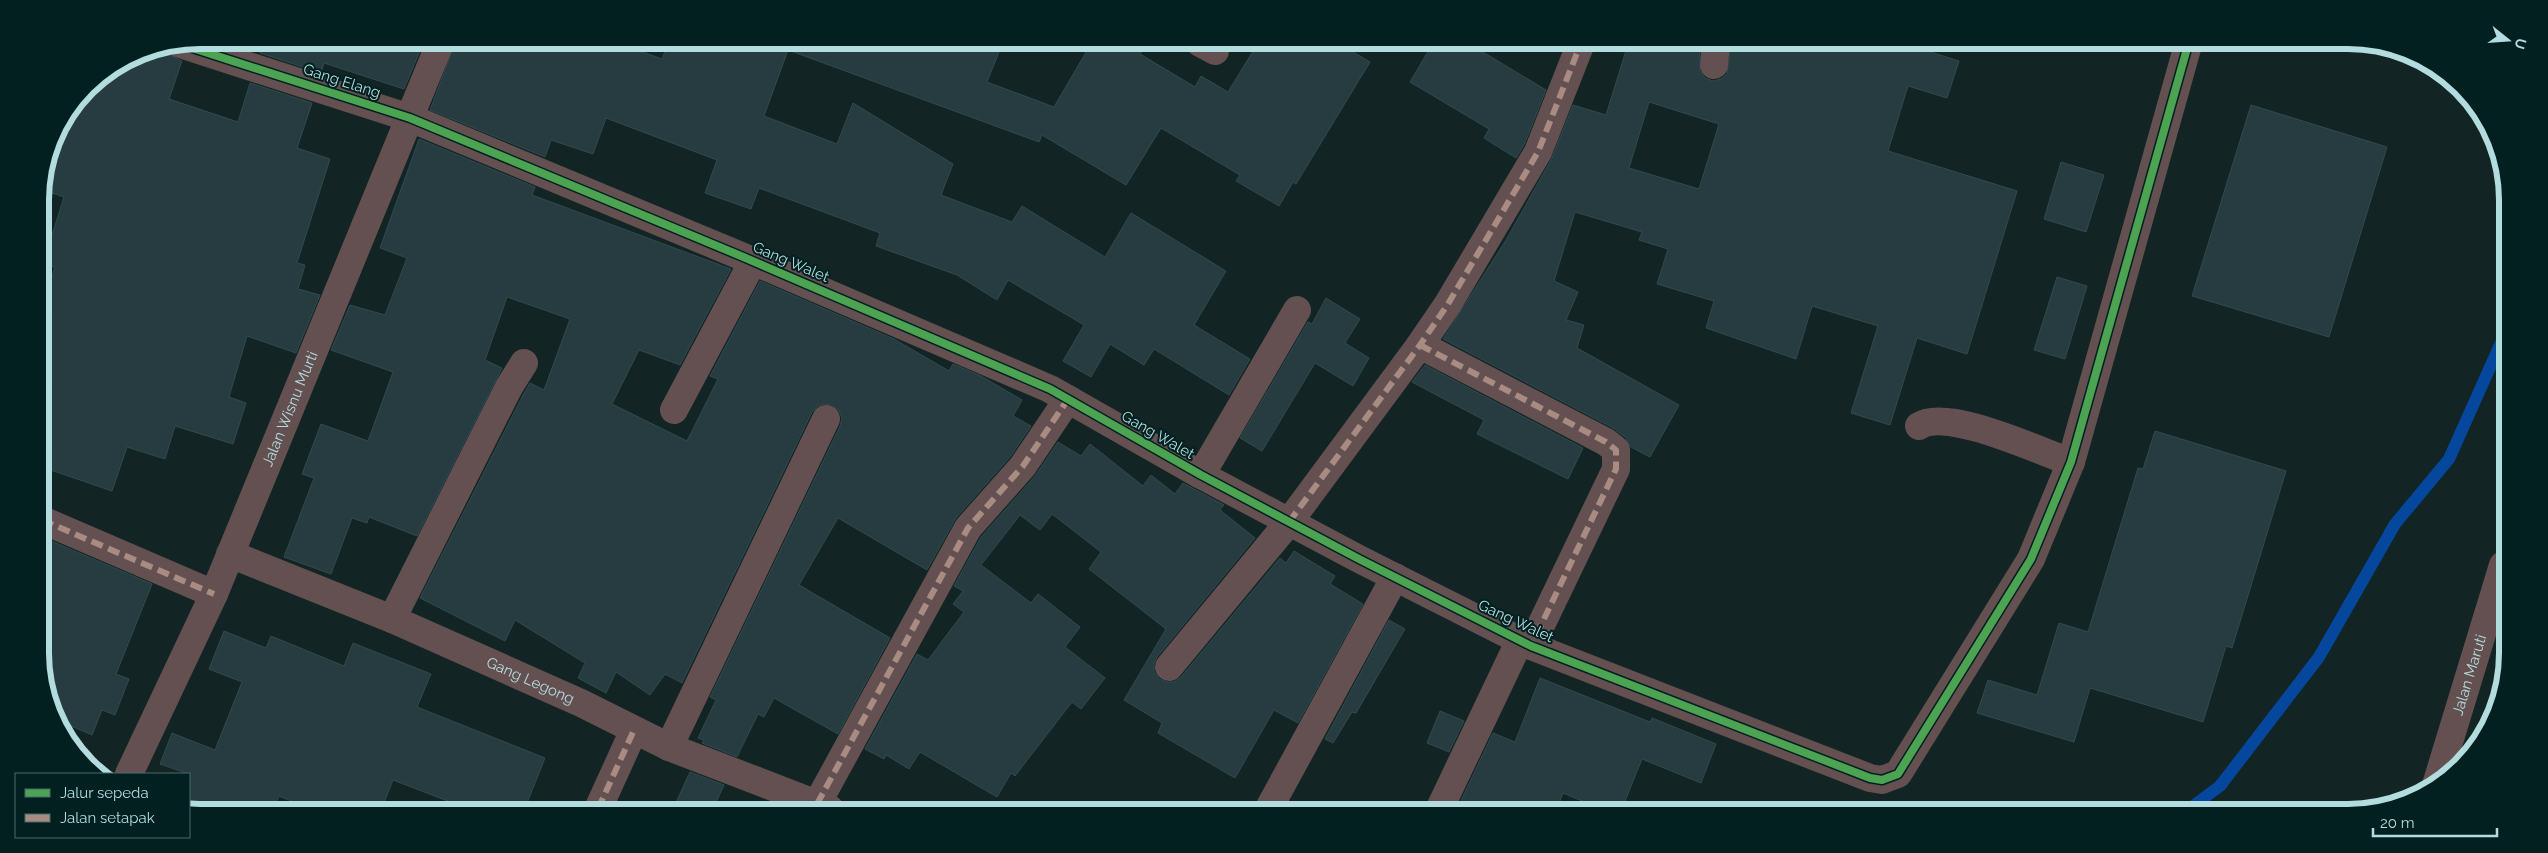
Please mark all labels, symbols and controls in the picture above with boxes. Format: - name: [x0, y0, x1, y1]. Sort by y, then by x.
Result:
- north arrow: [2483, 15, 2533, 65]
- text: U: [2511, 36, 2530, 51]
- street label: Gang Elang: [301, 60, 383, 102]
- street label: Gang Walet: [750, 238, 832, 286]
- street label: Jalan Wisnu Murti: [258, 349, 322, 469]
- street label: Gang Walet: [1118, 407, 1198, 463]
- street label: Gang Walet: [1475, 596, 1557, 646]
- street label: Jalan Maruti: [2449, 632, 2490, 718]
- street label: Gang Legong: [484, 653, 577, 708]
- legend: [15, 773, 190, 838]
- text: Jalur sepeda: [60, 784, 149, 802]
- scale bar: [2373, 806, 2497, 838]
- text: Jalan setapak: [60, 809, 155, 827]
- text: 20 m: [2380, 814, 2415, 832]

